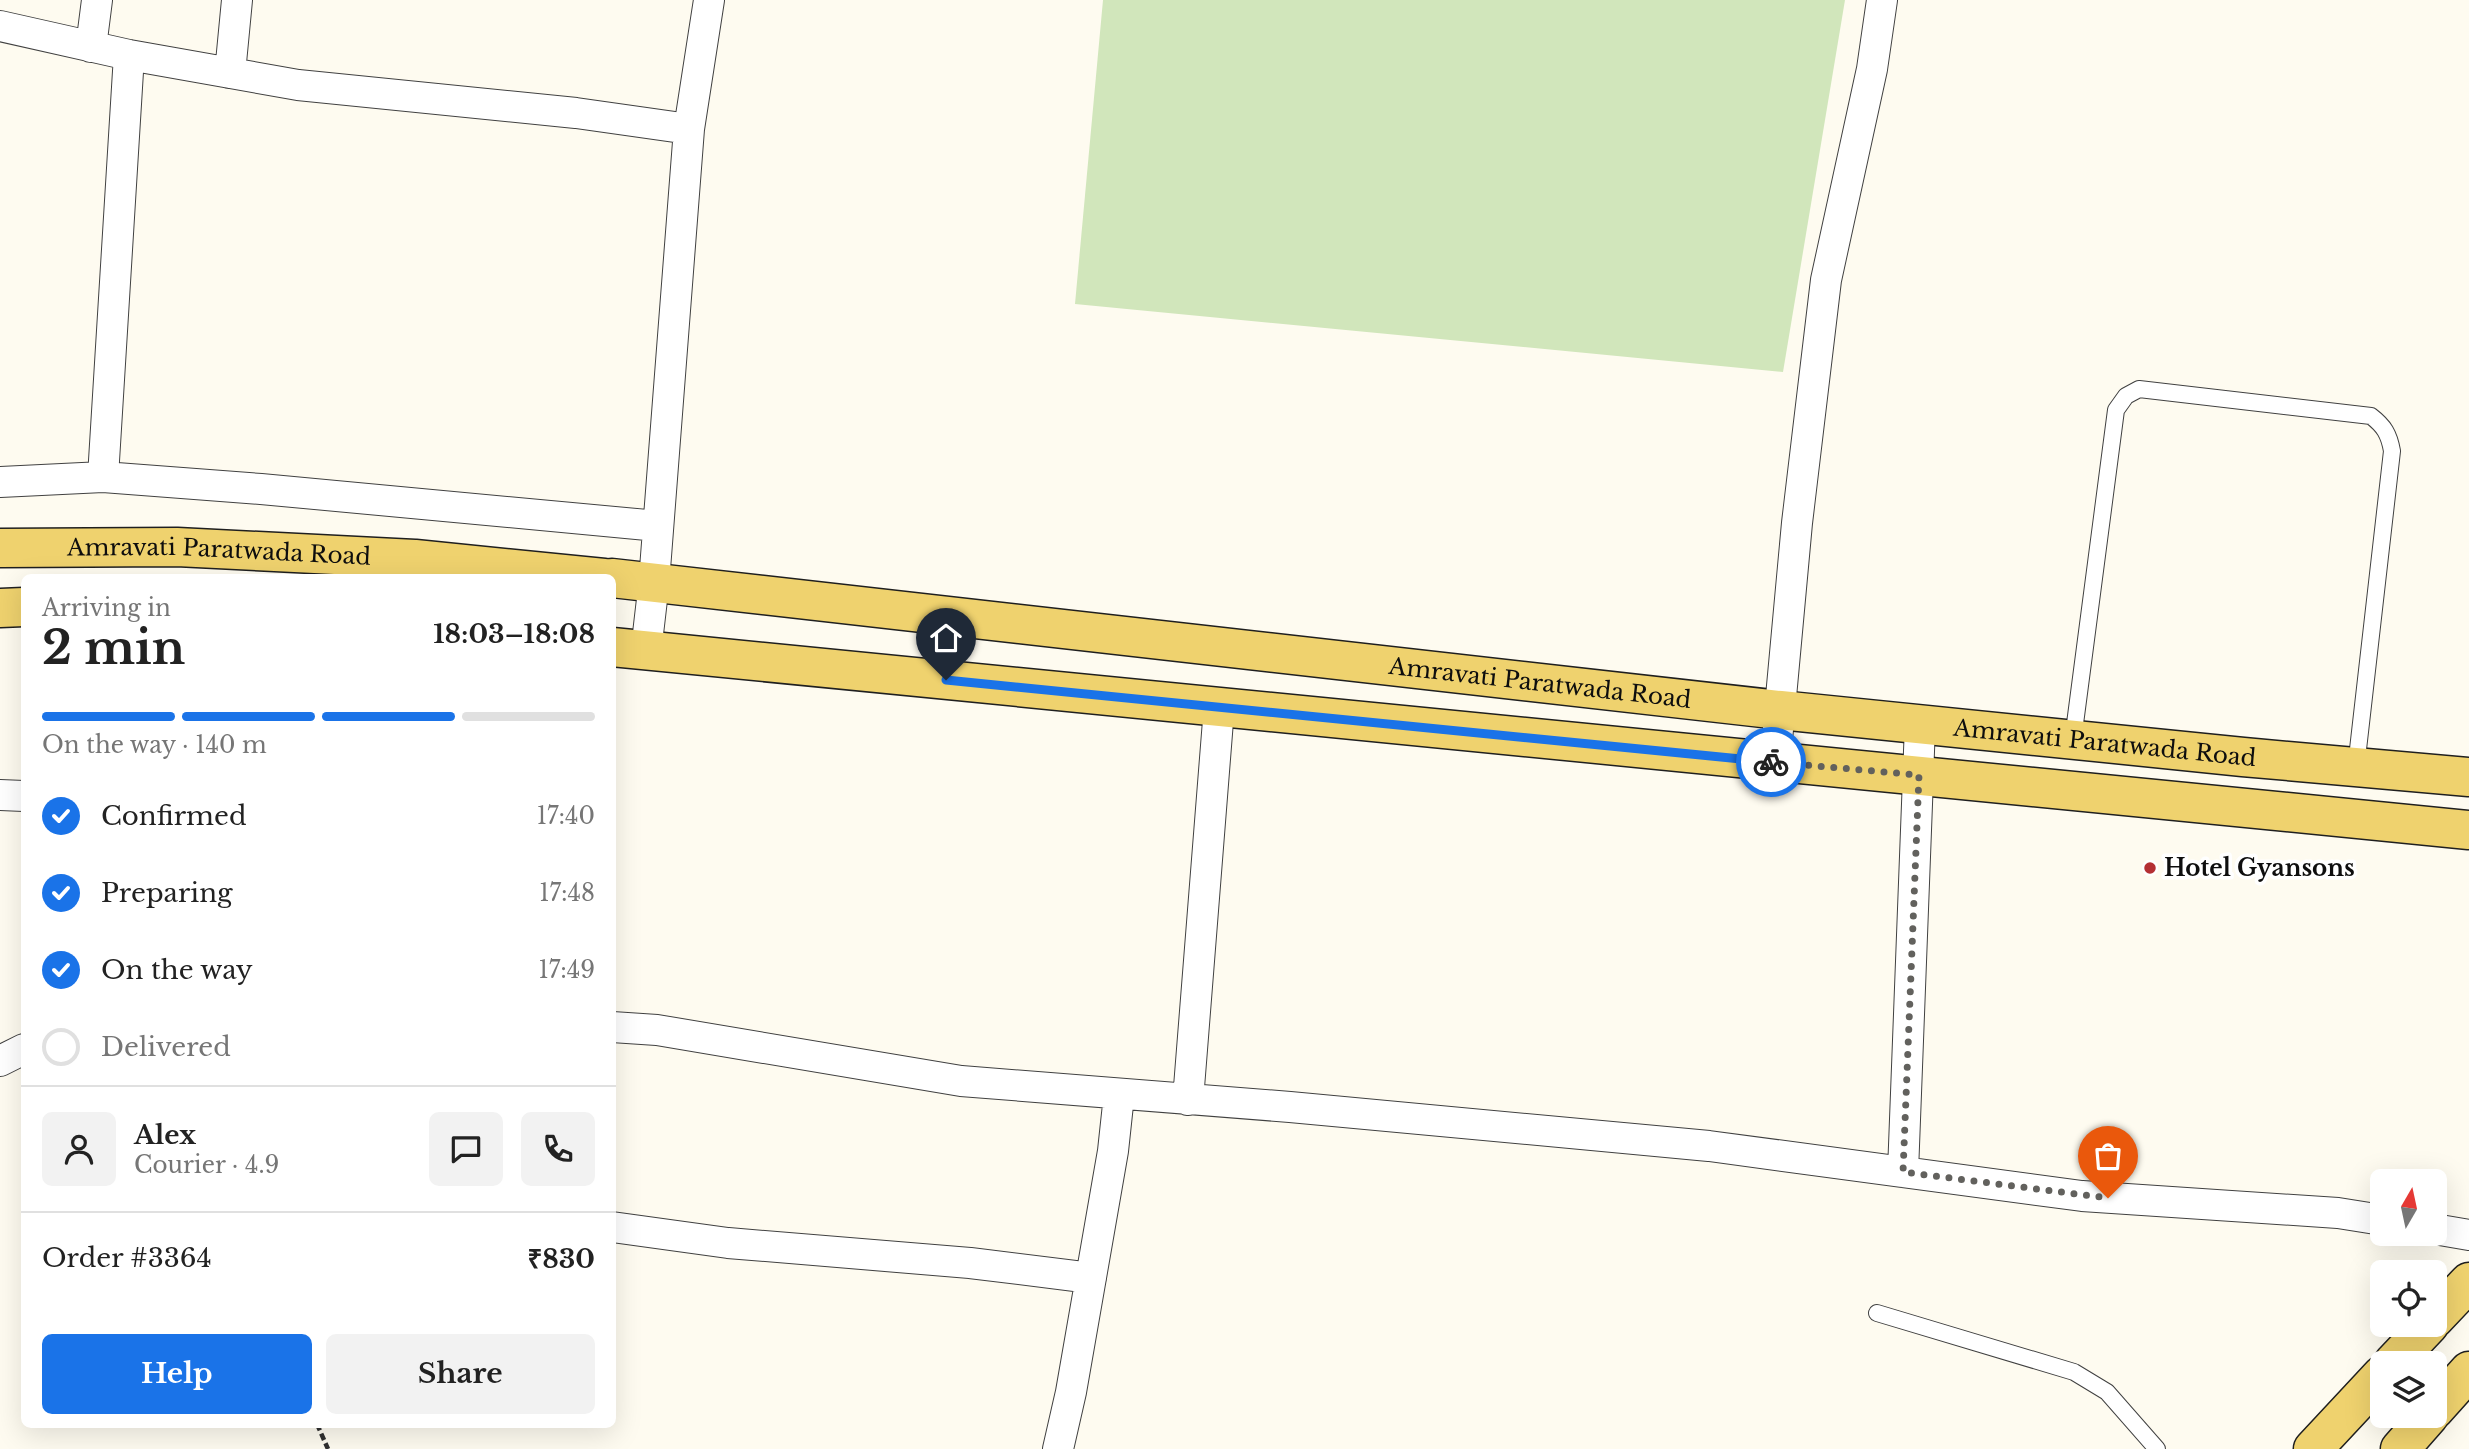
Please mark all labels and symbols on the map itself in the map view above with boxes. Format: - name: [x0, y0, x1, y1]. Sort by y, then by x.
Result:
- street label: Amravati Paratwada Road: [66, 533, 372, 571]
- pin: [916, 608, 976, 680]
- street label: Amravati Paratwada Road: [1386, 652, 1693, 714]
- street label: Amravati Paratwada Road: [1951, 714, 2257, 772]
- courier: [1736, 727, 1806, 797]
- place label: Hotel Gyansons: [2164, 854, 2355, 882]
- marker: Hotel Gyansons: [2142, 860, 2158, 876]
- pin: [2078, 1126, 2138, 1198]
- north arrow: [2370, 1169, 2446, 1246]

